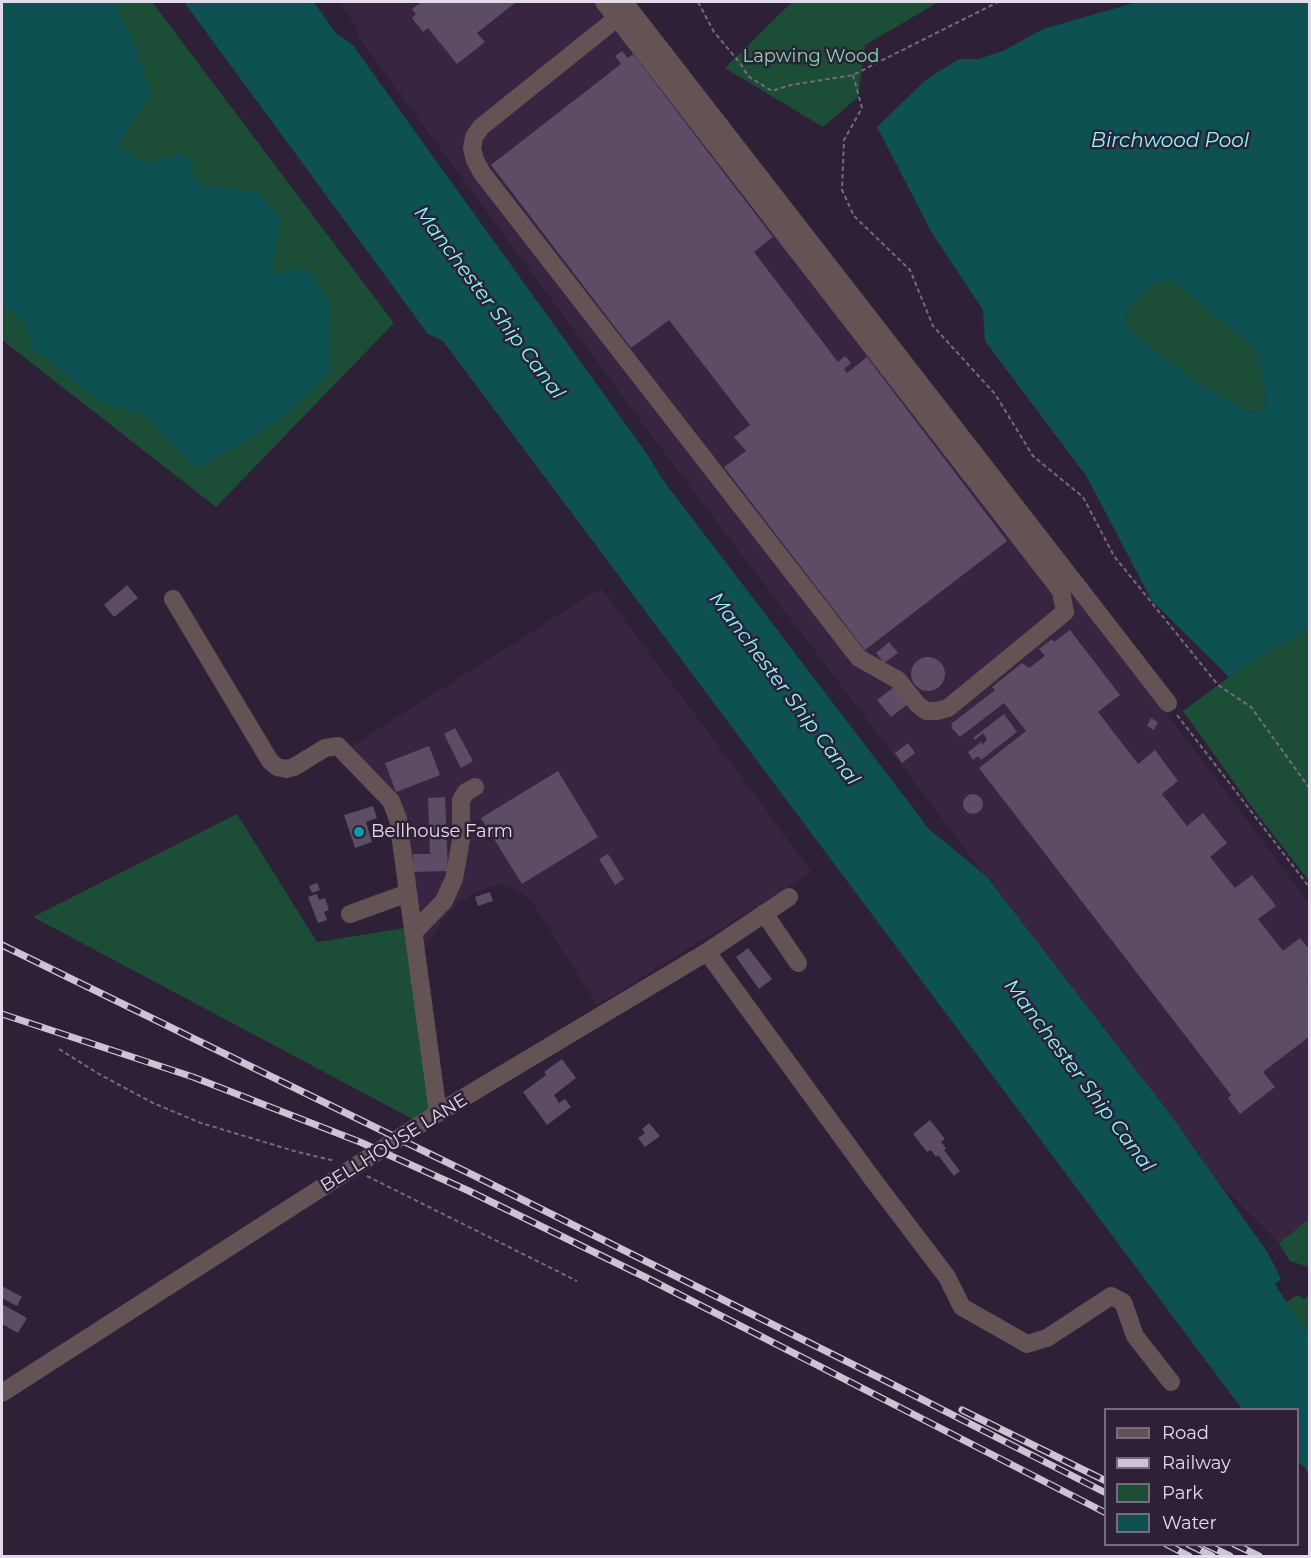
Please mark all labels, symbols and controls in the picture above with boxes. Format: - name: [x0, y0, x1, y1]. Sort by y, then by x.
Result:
- park label: Lapwing Wood: [743, 46, 879, 68]
- water label: Birchwood Pool: [1091, 129, 1249, 153]
- water label: Manchester Ship Canal: [408, 202, 570, 404]
- water label: Manchester Ship Canal: [703, 588, 865, 790]
- place label: Bellhouse Farm: [371, 821, 513, 843]
- marker: Bellhouse Farm: [352, 825, 366, 839]
- water label: Manchester Ship Canal: [998, 975, 1160, 1177]
- street label: BELLHOUSE LANE: [317, 1089, 471, 1197]
- legend: [1104, 1408, 1299, 1546]
- text: Road: [1162, 1422, 1209, 1444]
- text: Railway: [1162, 1452, 1231, 1474]
- text: Park: [1162, 1482, 1203, 1504]
- text: Water: [1162, 1512, 1217, 1534]

